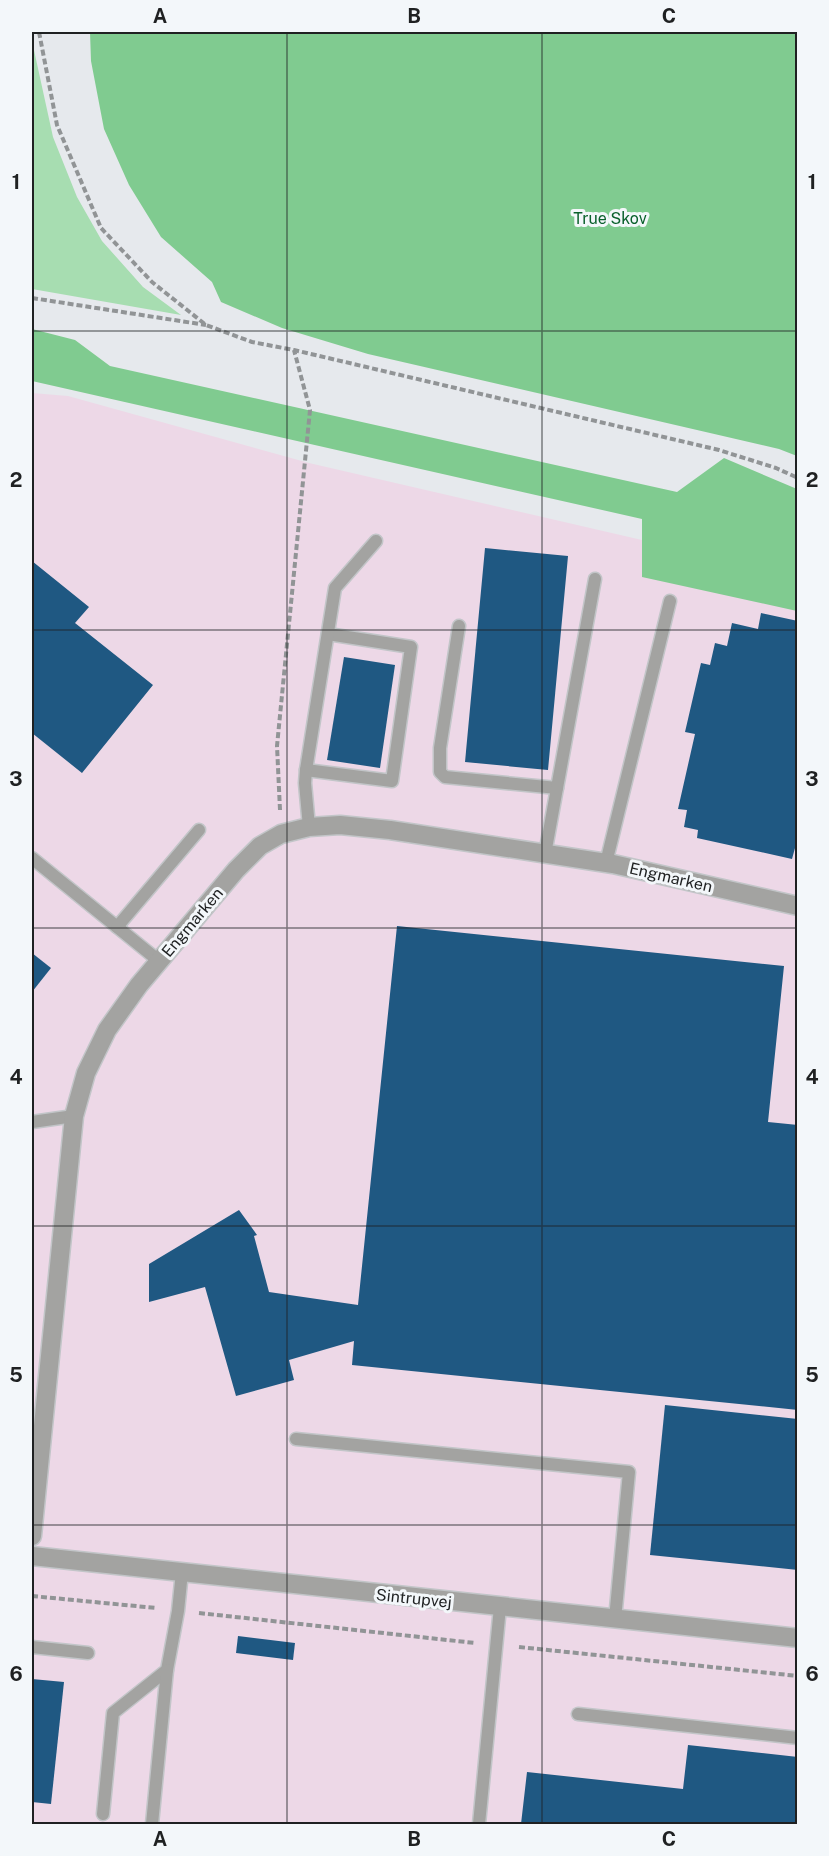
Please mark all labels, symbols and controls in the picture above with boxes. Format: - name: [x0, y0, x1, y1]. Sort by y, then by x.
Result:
- text: A: [153, 4, 167, 28]
- text: B: [407, 4, 421, 28]
- text: C: [662, 4, 676, 28]
- text: 1: [12, 170, 20, 194]
- text: 1: [808, 170, 816, 194]
- park label: True Skov: [573, 209, 647, 228]
- text: 2: [10, 468, 22, 492]
- text: 2: [806, 468, 818, 492]
- text: 3: [9, 767, 23, 791]
- text: 3: [805, 767, 819, 791]
- street label: Engmarken: [627, 859, 714, 896]
- street label: Engmarken: [158, 884, 227, 961]
- text: 4: [9, 1065, 23, 1089]
- text: 4: [805, 1065, 819, 1089]
- text: 5: [9, 1363, 23, 1387]
- text: 5: [805, 1363, 819, 1387]
- street label: Sintrupvej: [375, 1585, 453, 1612]
- text: 6: [9, 1662, 23, 1686]
- text: 6: [805, 1662, 819, 1686]
- text: A: [153, 1827, 167, 1851]
- text: B: [407, 1827, 421, 1851]
- text: C: [662, 1827, 676, 1851]

